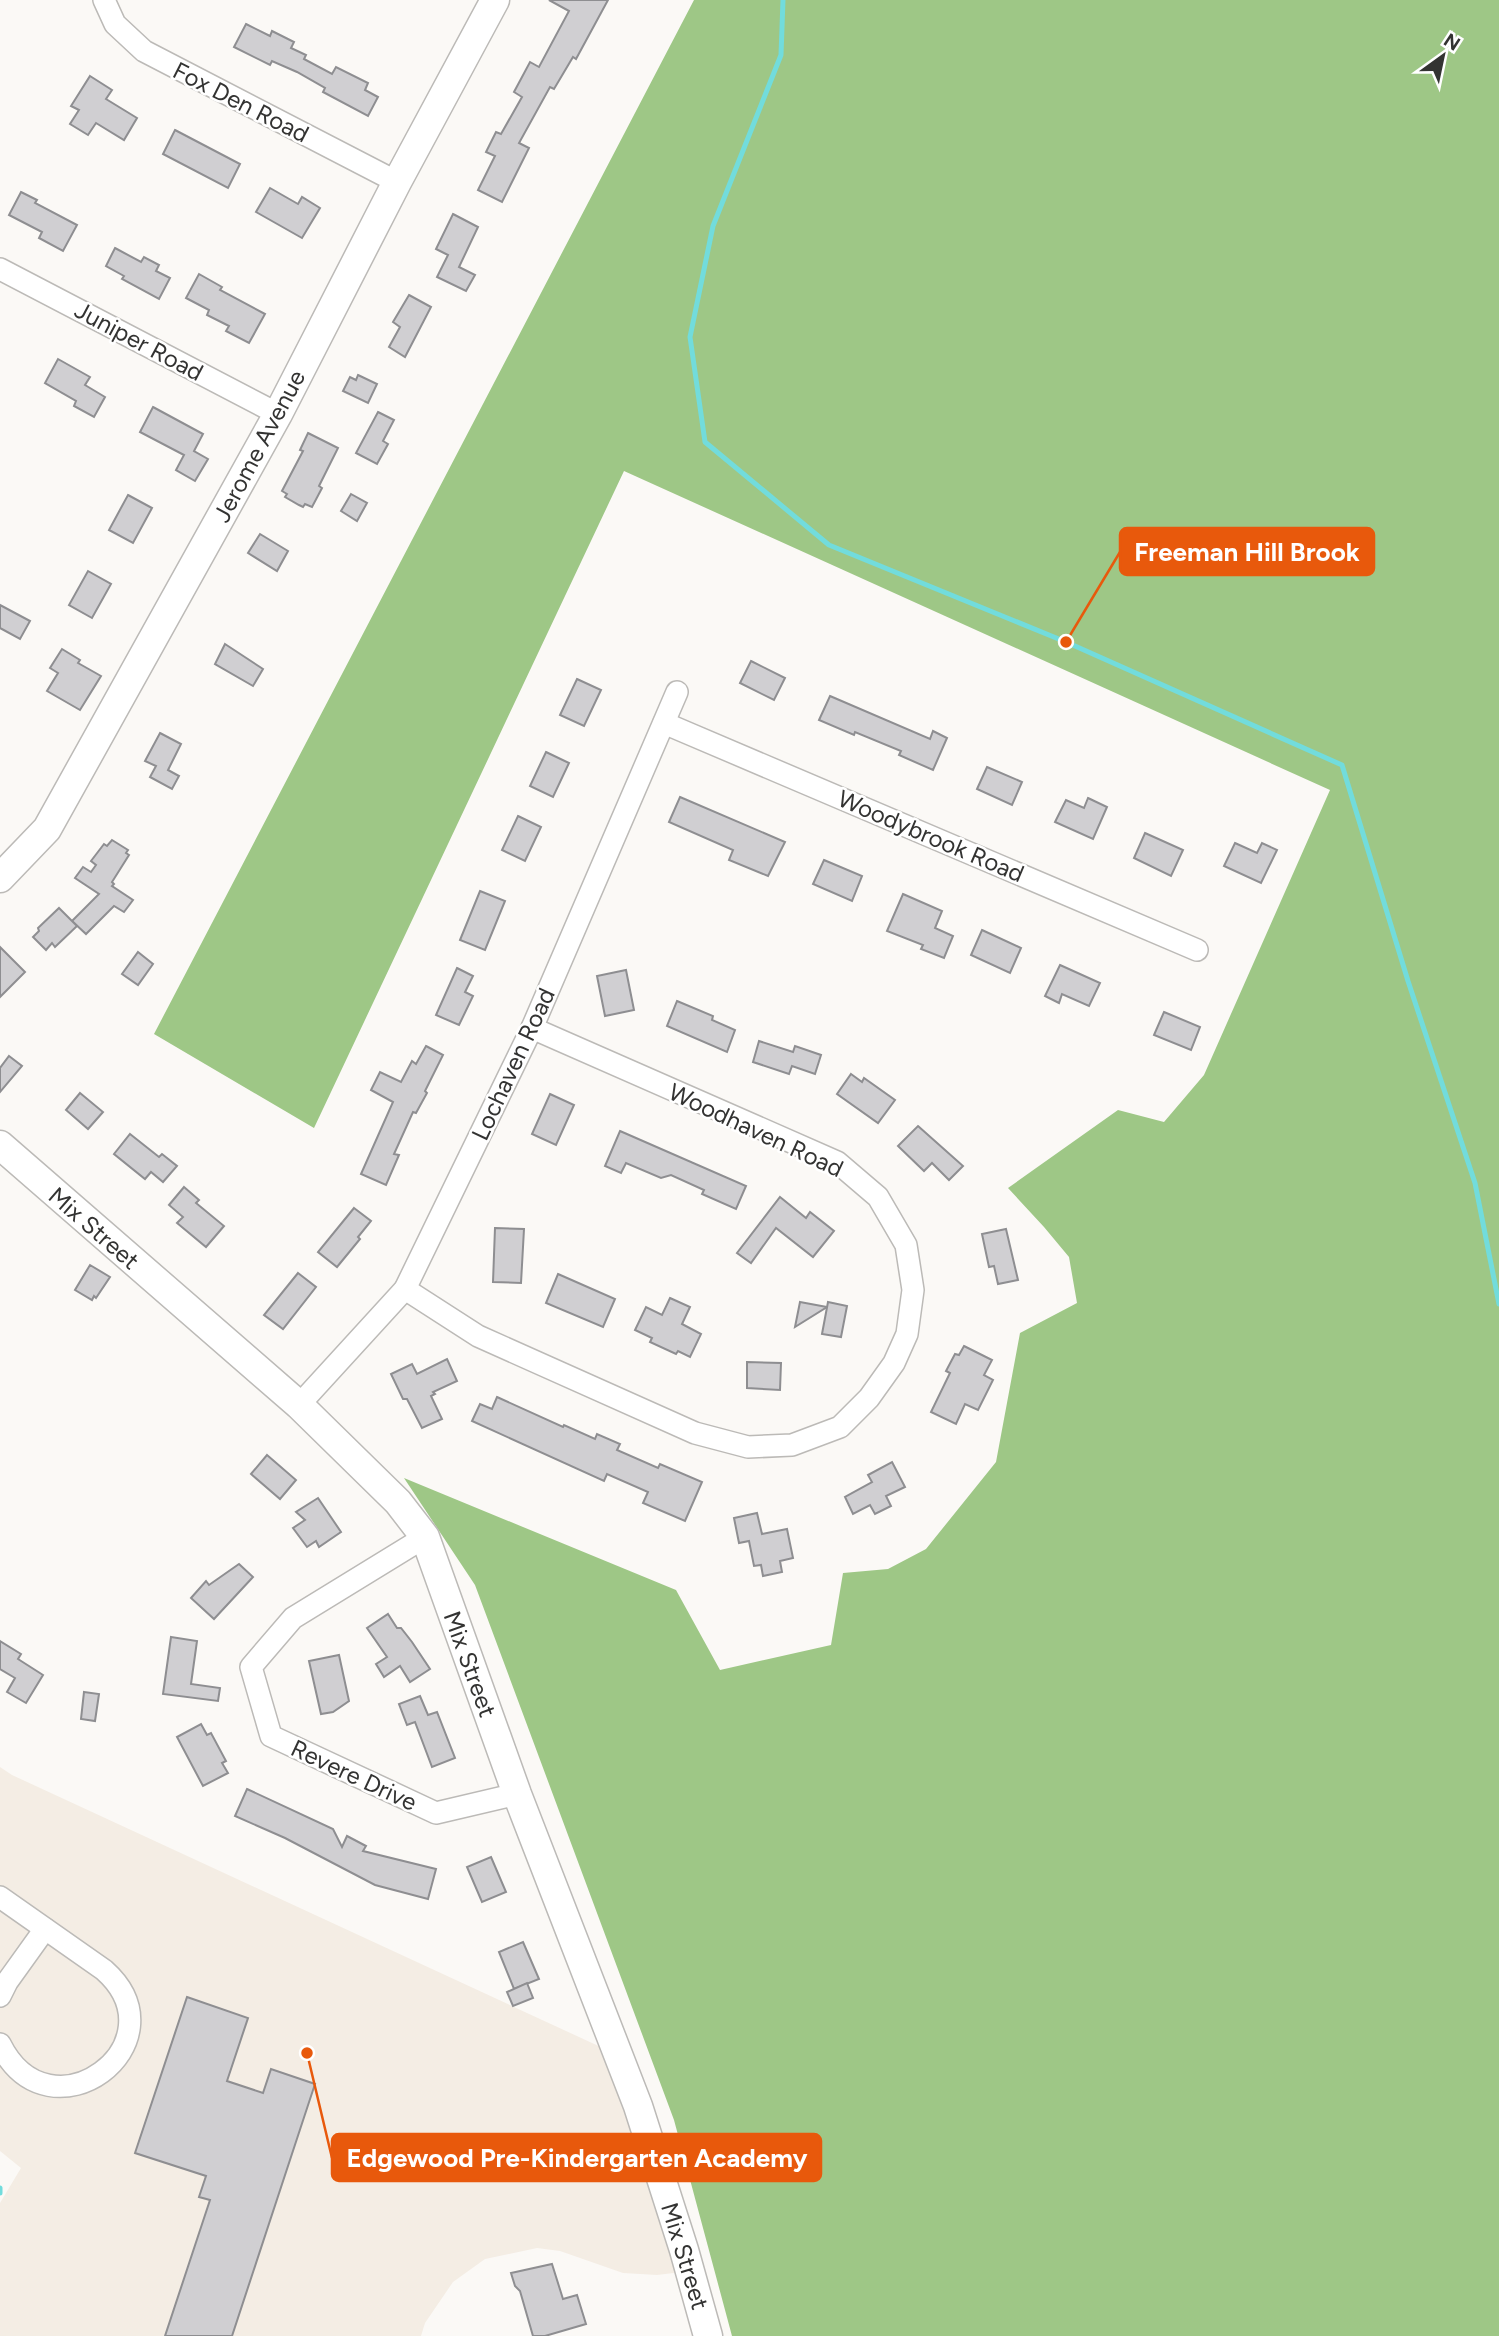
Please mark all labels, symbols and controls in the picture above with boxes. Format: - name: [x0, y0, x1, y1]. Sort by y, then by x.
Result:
- north arrow: [1408, 21, 1478, 91]
- text: N: [1440, 29, 1464, 56]
- street label: Fox Den Road: [168, 55, 314, 149]
- street label: Juniper Road: [70, 295, 208, 387]
- street label: Jerome Avenue: [207, 365, 311, 527]
- callout: Freeman Hill Brook: [1120, 528, 1374, 575]
- text: Freeman Hill Brook: [1134, 536, 1360, 568]
- street label: Woodybrook Road: [834, 784, 1028, 888]
- street label: Lochaven Road: [465, 983, 561, 1145]
- street label: Woodhaven Road: [664, 1077, 848, 1183]
- street label: Mix Street: [43, 1181, 145, 1275]
- street label: Mix Street: [437, 1607, 503, 1721]
- street label: Revere Drive: [286, 1733, 422, 1817]
- callout: Edgewood Pre-Kindergarten Academy: [332, 2134, 821, 2181]
- text: Edgewood Pre-Kindergarten Academy: [347, 2142, 807, 2174]
- street label: Mix Street: [655, 2199, 715, 2313]

